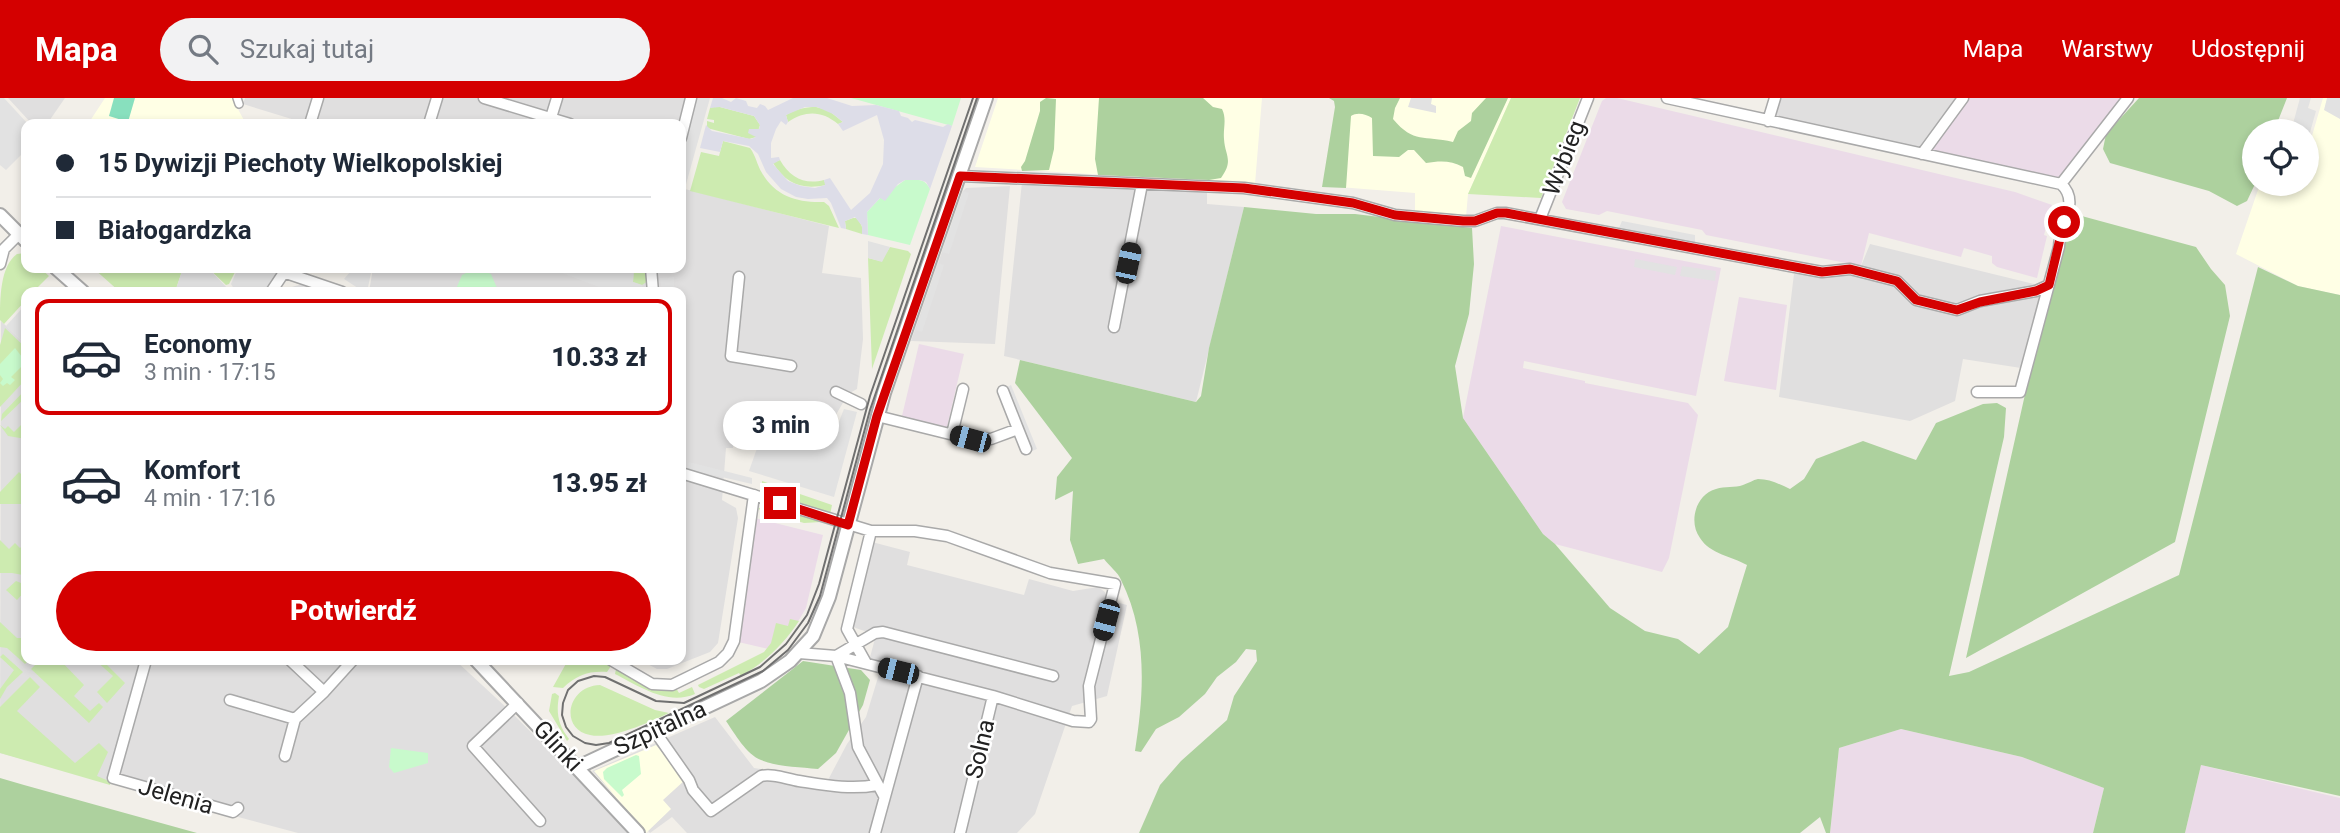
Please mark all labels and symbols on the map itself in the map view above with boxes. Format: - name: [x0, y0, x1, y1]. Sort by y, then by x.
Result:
- street label: Wybieg: [1537, 116, 1591, 200]
- route start: [2048, 206, 2080, 238]
- car: [1114, 240, 1143, 286]
- callout: 3 min: [722, 402, 838, 450]
- car: [947, 423, 994, 455]
- route end: [764, 487, 796, 519]
- car: [1091, 597, 1122, 643]
- car: [876, 656, 921, 686]
- street label: Szpitalna: [609, 694, 711, 762]
- street label: Glinki: [528, 715, 588, 777]
- street label: Solna: [960, 717, 1000, 781]
- street label: Jelenia: [135, 772, 217, 820]

